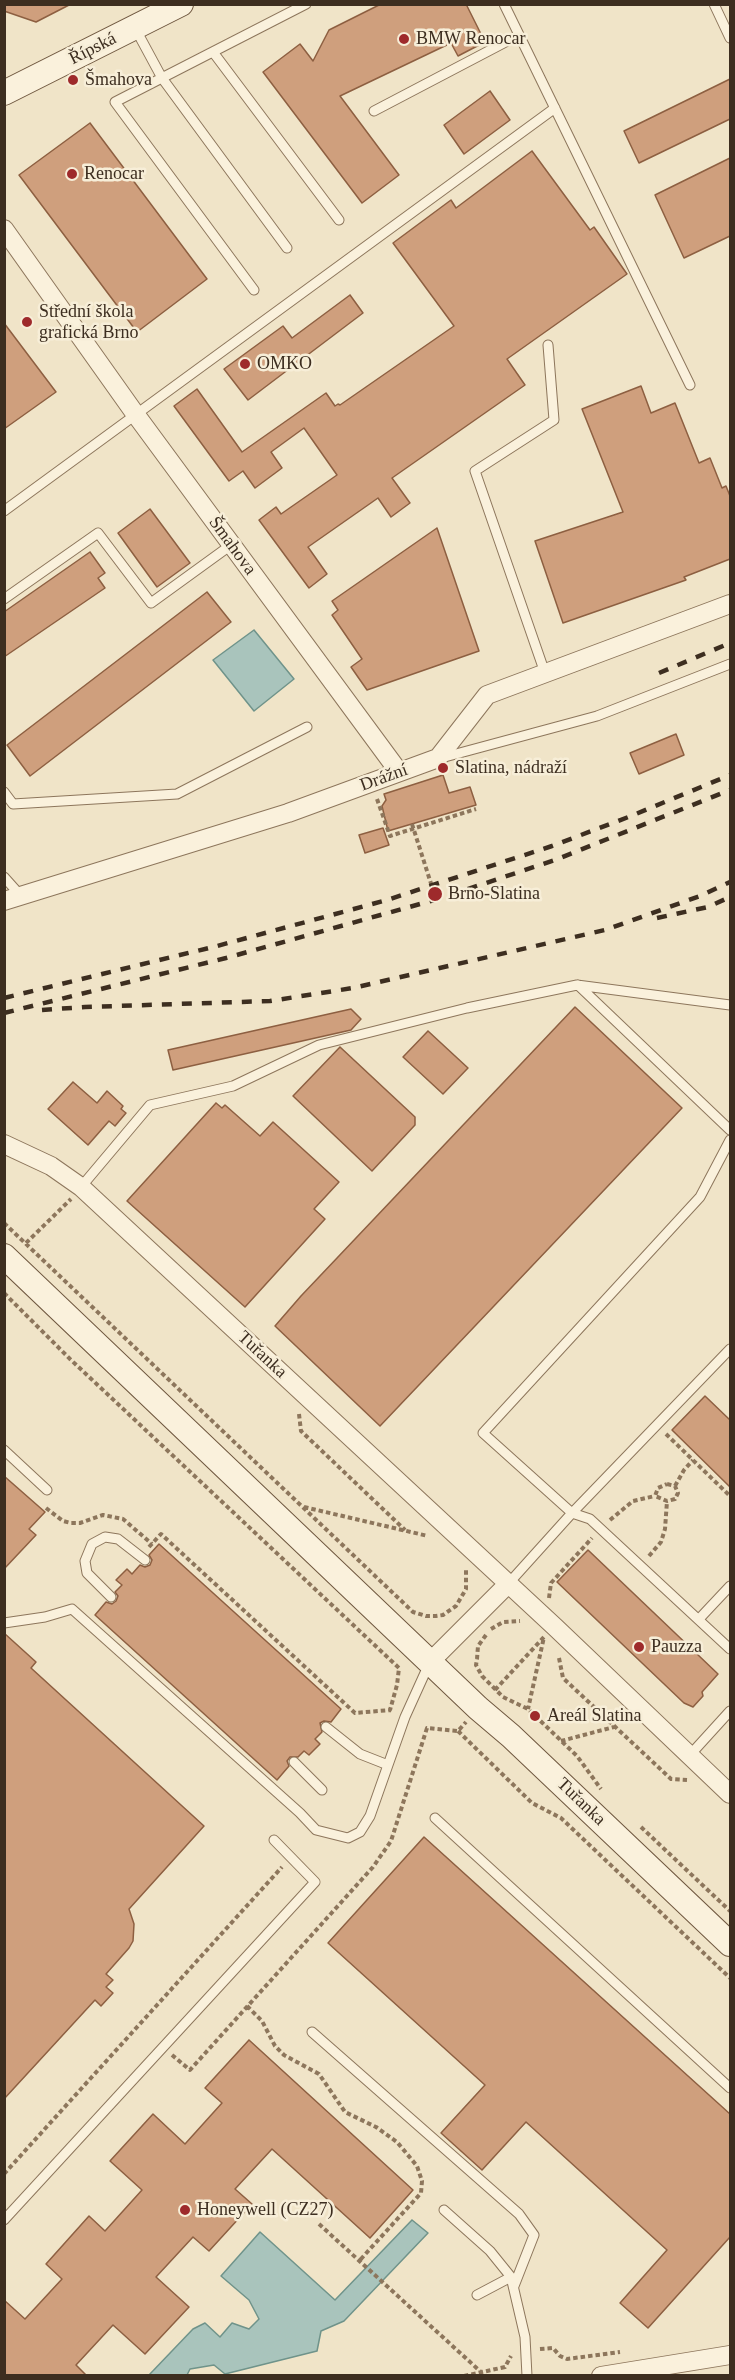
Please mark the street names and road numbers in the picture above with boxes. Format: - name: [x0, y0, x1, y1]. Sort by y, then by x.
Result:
- street label: Řípská: [66, 28, 120, 70]
- street label: Šmahova: [204, 513, 260, 579]
- street label: Drážní: [357, 759, 411, 797]
- street label: Tuřanka: [233, 1327, 291, 1383]
- street label: Tuřanka: [552, 1774, 610, 1830]

